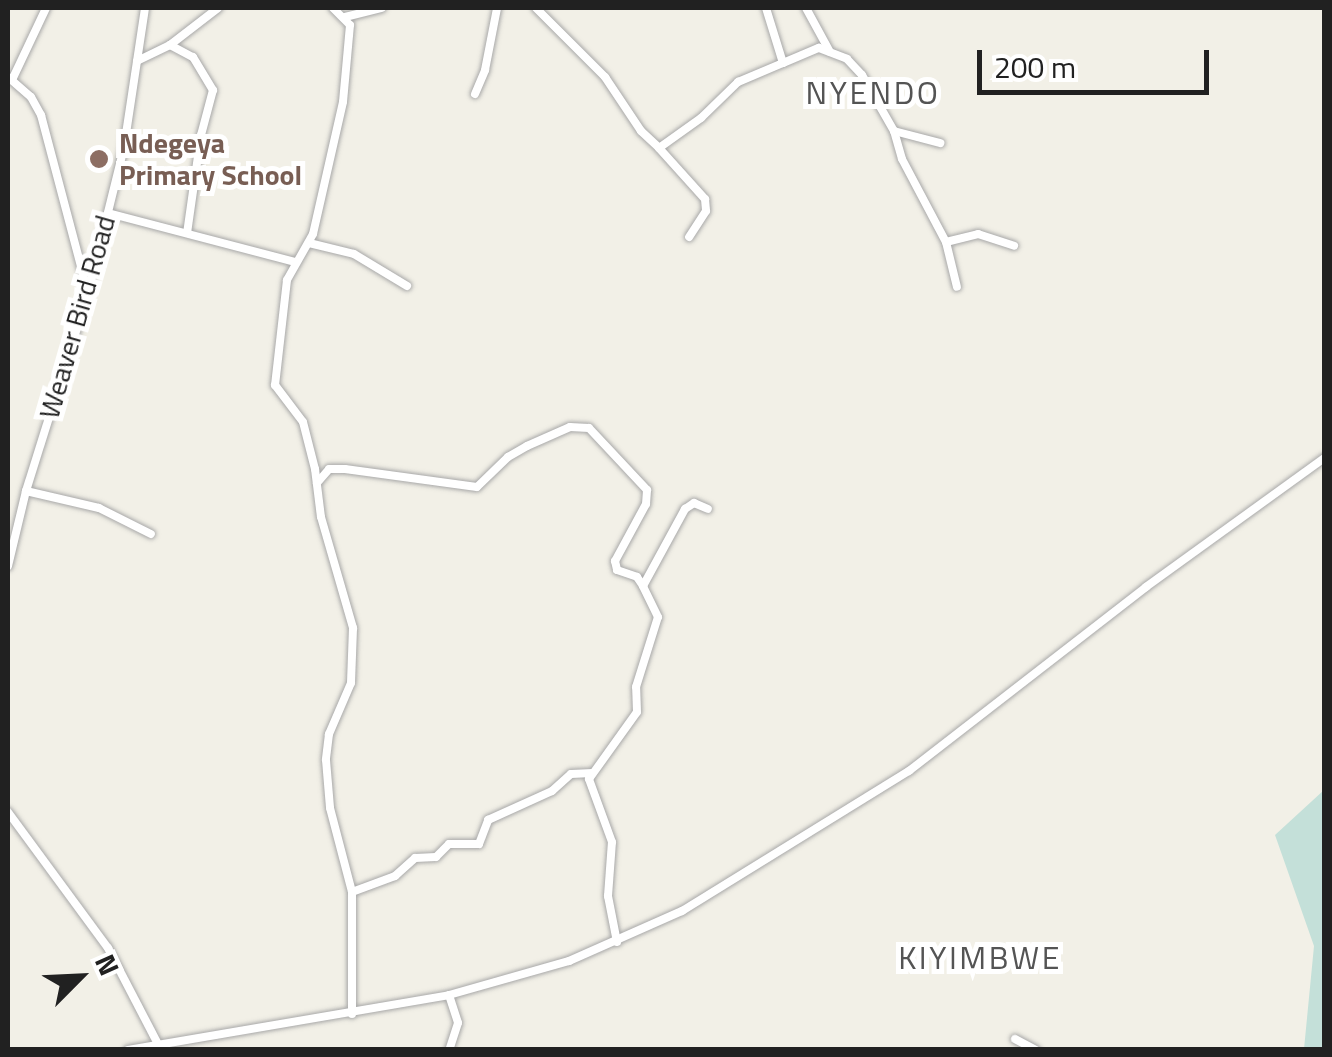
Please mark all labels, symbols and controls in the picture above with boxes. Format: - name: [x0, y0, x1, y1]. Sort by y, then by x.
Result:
- scale bar: [982, 30, 1214, 92]
- text: 200 m: [994, 44, 1076, 90]
- district label: NYENDO: [806, 73, 940, 111]
- place label: Ndegeya Primary School: [119, 126, 302, 192]
- marker: Ndegeya Primary School: [88, 148, 110, 170]
- street label: Weaver Bird Road: [32, 212, 122, 422]
- north arrow: [30, 927, 130, 1027]
- district label: KIYIMBWE: [898, 938, 1062, 976]
- text: N: [84, 947, 131, 982]

